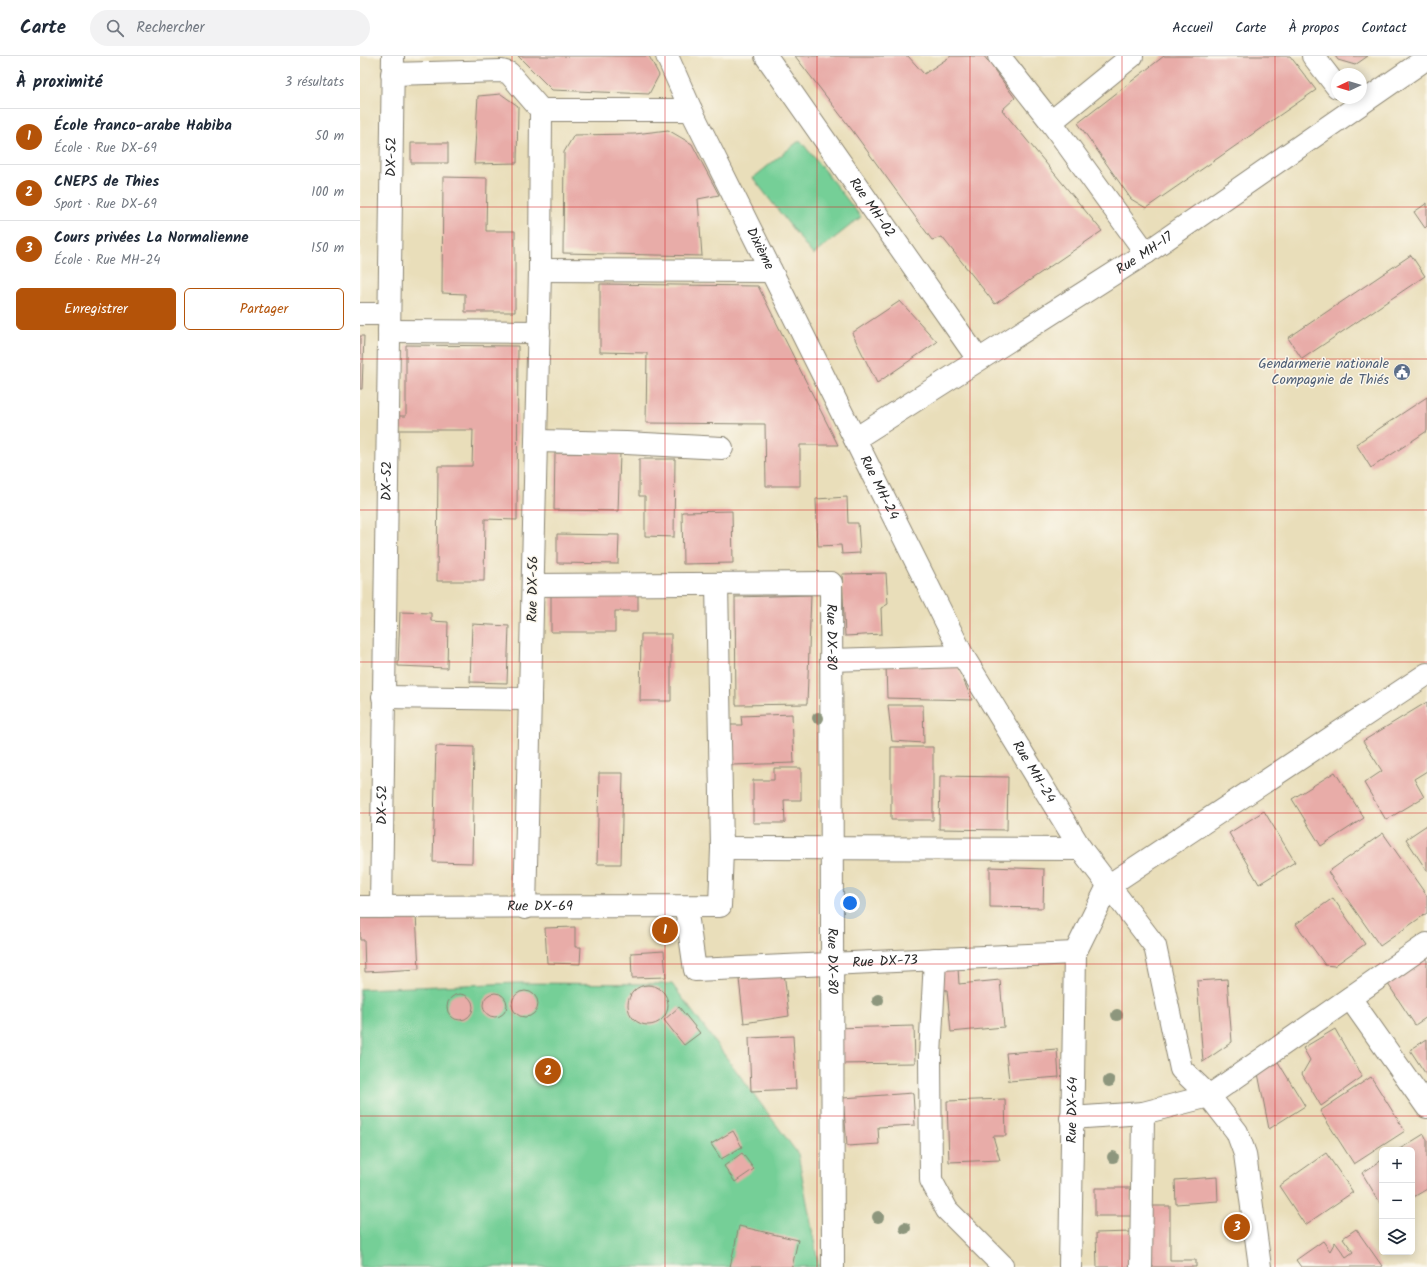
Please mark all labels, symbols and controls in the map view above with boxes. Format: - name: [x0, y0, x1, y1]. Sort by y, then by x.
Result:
- search box: [90, 10, 370, 46]
- text: Carte: [20, 13, 66, 43]
- text: Rechercher: [136, 16, 205, 40]
- icon: search: [104, 17, 126, 39]
- text: Accueil: [1172, 17, 1213, 39]
- text: Carte: [1235, 17, 1266, 39]
- text: À propos: [1288, 17, 1339, 39]
- text: Contact: [1361, 17, 1407, 39]
- north arrow: [1331, 68, 1367, 104]
- text: À proximité: [16, 69, 103, 96]
- text: 3 résultats: [285, 72, 344, 93]
- text: École franco-arabe Habiba: [54, 114, 232, 138]
- text: 1: [27, 126, 31, 147]
- text: 50 m: [315, 126, 344, 147]
- street label: DX-52: [380, 137, 403, 177]
- text: École · Rue DX-69: [54, 138, 157, 159]
- text: CNEPS de Thies: [54, 170, 159, 194]
- street label: Rue MH-02: [843, 173, 901, 242]
- text: 2: [25, 182, 33, 203]
- text: 100 m: [311, 182, 344, 203]
- text: Sport · Rue DX-69: [54, 194, 157, 215]
- street label: Dixième: [740, 223, 780, 274]
- text: Cours privées La Normalienne: [54, 226, 249, 250]
- street label: Rue MH-17: [1112, 226, 1178, 280]
- text: 3: [25, 238, 33, 259]
- text: 150 m: [311, 238, 344, 259]
- text: École · Rue MH-24: [54, 250, 160, 271]
- button: Enregistrer: [16, 288, 176, 330]
- button: Partager: [184, 288, 344, 330]
- place label: Gendarmerie nationale Compagnie de Thiés: [1258, 353, 1390, 391]
- public building icon: Gendarmerie nationale Compagnie de Thiés: [1392, 362, 1412, 382]
- street label: Rue MH-24: [854, 452, 905, 524]
- street label: DX-52: [376, 461, 398, 501]
- street label: Rue DX-56: [521, 556, 545, 622]
- street label: Rue DX-80: [820, 604, 842, 670]
- street label: Rue MH-24: [1006, 737, 1062, 808]
- street label: DX-52: [371, 785, 394, 825]
- your location: [840, 893, 860, 913]
- street label: Rue DX-69: [507, 895, 573, 918]
- pin: 1: [652, 915, 678, 945]
- street label: Rue DX-80: [821, 928, 843, 994]
- street label: Rue DX-73: [852, 949, 918, 974]
- pin: 2: [535, 1056, 561, 1086]
- street label: Rue DX-64: [1061, 1076, 1084, 1143]
- map controls: [1379, 1147, 1415, 1255]
- button: +: [1379, 1147, 1415, 1183]
- button: −: [1379, 1183, 1415, 1219]
- pin: 3: [1224, 1212, 1250, 1242]
- button: layers: [1379, 1219, 1415, 1255]

